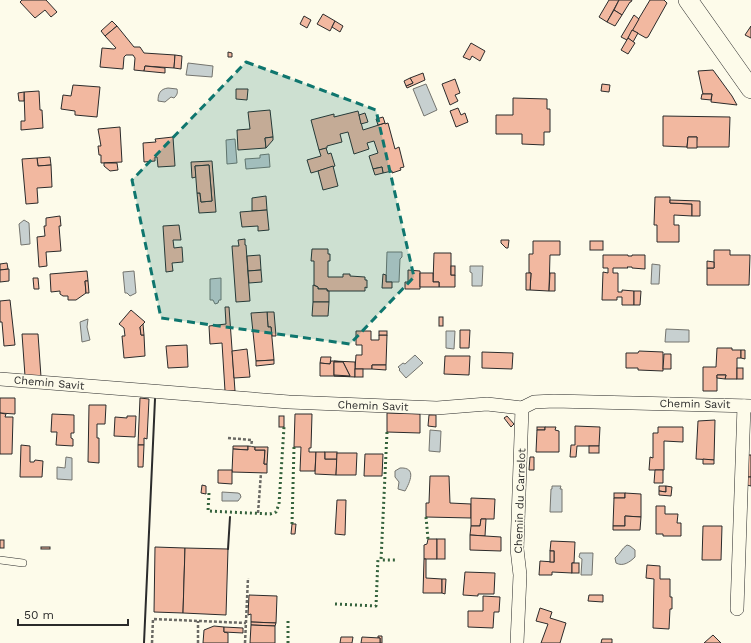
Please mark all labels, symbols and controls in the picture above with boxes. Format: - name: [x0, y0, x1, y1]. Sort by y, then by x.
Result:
- street label: Chemin Savit: [13, 373, 85, 393]
- street label: Chemin Savit: [659, 397, 731, 411]
- street label: Chemin Savit: [337, 398, 409, 414]
- street label: Chemin du Carrelot: [512, 448, 528, 554]
- scale bar: [18, 601, 128, 627]
- text: 50 m: [24, 608, 54, 622]

